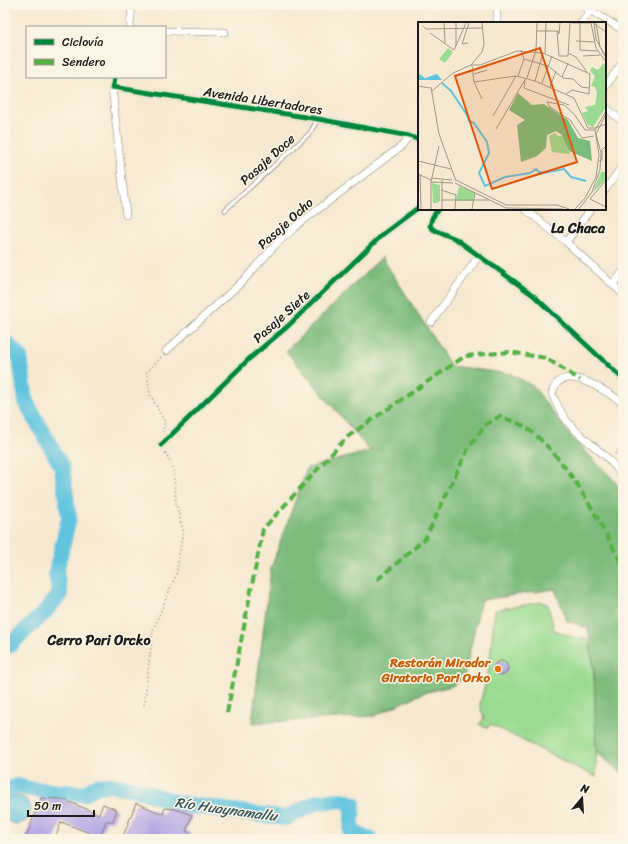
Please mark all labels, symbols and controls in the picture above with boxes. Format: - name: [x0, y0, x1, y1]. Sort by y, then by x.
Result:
- inset map: [418, 22, 606, 210]
- legend: [26, 26, 166, 78]
- text: Ciclovía: [62, 31, 103, 53]
- text: Sendero: [62, 51, 106, 73]
- street label: Avenida Libertadores: [201, 80, 325, 121]
- street label: Pasaje Doce: [234, 128, 301, 191]
- street label: Pasaje Ocho: [252, 191, 319, 255]
- district label: La Chaca: [551, 216, 606, 241]
- street label: Pasaje Siete: [247, 284, 315, 349]
- district label: Cerro Pari Orcko: [47, 628, 151, 653]
- place label: Restorán Mirador Giratorio Pari Orko: [380, 651, 492, 689]
- marker: Restorán Mirador Giratorio Pari Orko: [493, 664, 503, 674]
- north arrow: [562, 778, 602, 818]
- text: N: [577, 778, 592, 799]
- water label: Río Huaynamallu: [173, 790, 280, 829]
- scale bar: [28, 792, 94, 818]
- text: 50 m: [34, 795, 61, 817]

